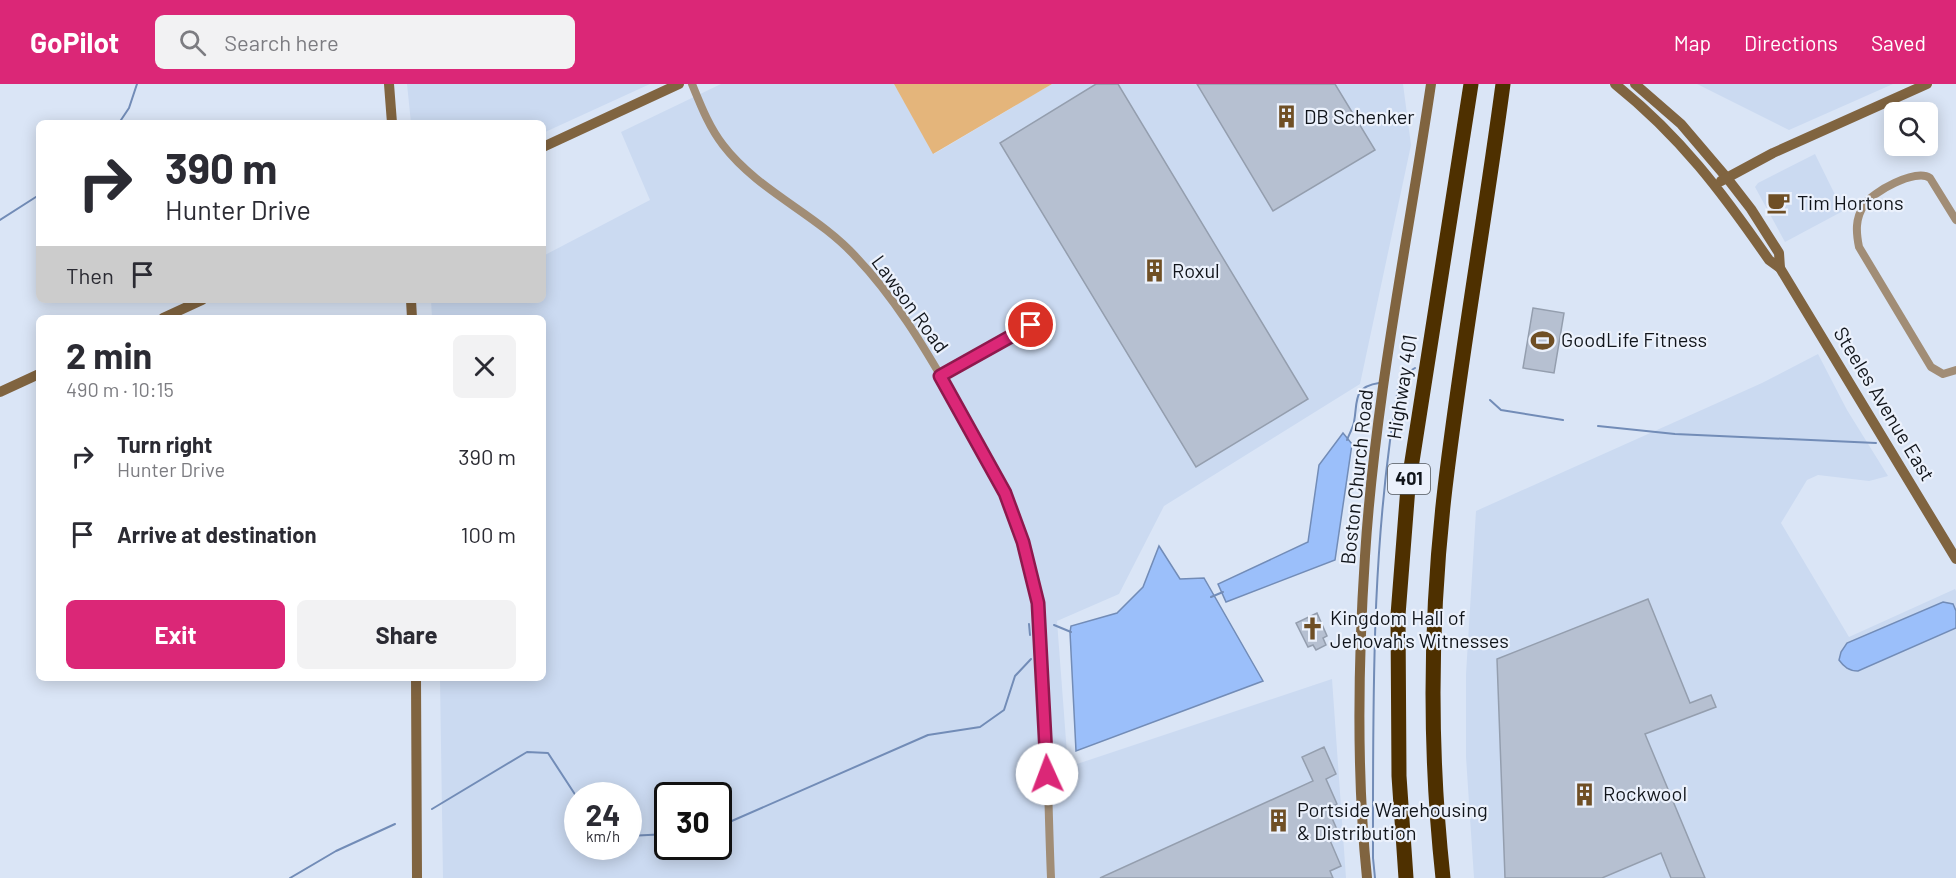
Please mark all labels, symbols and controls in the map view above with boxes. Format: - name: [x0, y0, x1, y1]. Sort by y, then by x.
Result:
- search box: [155, 15, 575, 69]
- text: GoPilot: [30, 25, 119, 59]
- icon: search: [176, 26, 209, 59]
- text: Search here: [224, 29, 339, 55]
- text: Map: [1674, 30, 1711, 55]
- text: Directions: [1744, 30, 1838, 55]
- text: Saved: [1871, 30, 1926, 55]
- map controls: [1884, 102, 1938, 156]
- button: search: [1884, 102, 1938, 156]
- building icon: DB Schenker: [1273, 104, 1299, 130]
- place label: DB Schenker: [1304, 104, 1415, 128]
- text: 390 m: [165, 142, 277, 192]
- icon: right: [66, 144, 144, 222]
- cafe icon: Tim Hortons: [1766, 190, 1792, 216]
- place label: Tim Hortons: [1797, 190, 1904, 214]
- text: Hunter Drive: [165, 193, 311, 225]
- street label: Lawson Road: [867, 250, 954, 357]
- icon: arrive: [126, 258, 159, 291]
- building icon: Roxul: [1141, 258, 1167, 284]
- place label: Roxul: [1172, 258, 1220, 282]
- text: Then: [66, 262, 114, 288]
- pin: [1005, 299, 1056, 350]
- icon: arrive: [1014, 308, 1047, 341]
- street label: Steeles Avenue East: [1829, 322, 1940, 485]
- sports icon: GoodLife Fitness: [1530, 327, 1556, 353]
- place label: GoodLife Fitness: [1561, 327, 1707, 351]
- text: 2 min: [66, 333, 152, 376]
- street label: Highway 401: [1381, 333, 1421, 441]
- button: close: [453, 335, 516, 398]
- text: 490 m · 10:15: [66, 377, 174, 401]
- street label: Boston Church Road: [1335, 388, 1377, 566]
- text: Turn right: [117, 431, 212, 457]
- icon: right: [66, 440, 99, 473]
- text: 390 m: [458, 443, 516, 469]
- text: Hunter Drive: [117, 457, 225, 481]
- road number: 401: [1388, 464, 1430, 494]
- icon: arrive: [66, 518, 99, 551]
- text: Arrive at destination: [117, 521, 316, 547]
- text: 100 m: [461, 521, 516, 547]
- button: Exit: [66, 600, 285, 669]
- button: Share: [297, 600, 516, 669]
- place label: Kingdom Hall of Jehovah's Witnesses: [1330, 605, 1509, 652]
- church icon: Kingdom Hall of Jehovah's Witnesses: [1299, 616, 1325, 642]
- position arrow: [1015, 742, 1079, 806]
- building icon: Rockwool: [1572, 781, 1598, 807]
- place label: Rockwool: [1603, 781, 1687, 805]
- speed limit sign: 30: [654, 782, 732, 860]
- text: 24: [586, 796, 620, 832]
- place label: Portside Warehousing & Distribution: [1297, 797, 1488, 844]
- building icon: Portside Warehousing & Distribution: [1266, 808, 1292, 834]
- text: km/h: [586, 827, 620, 845]

